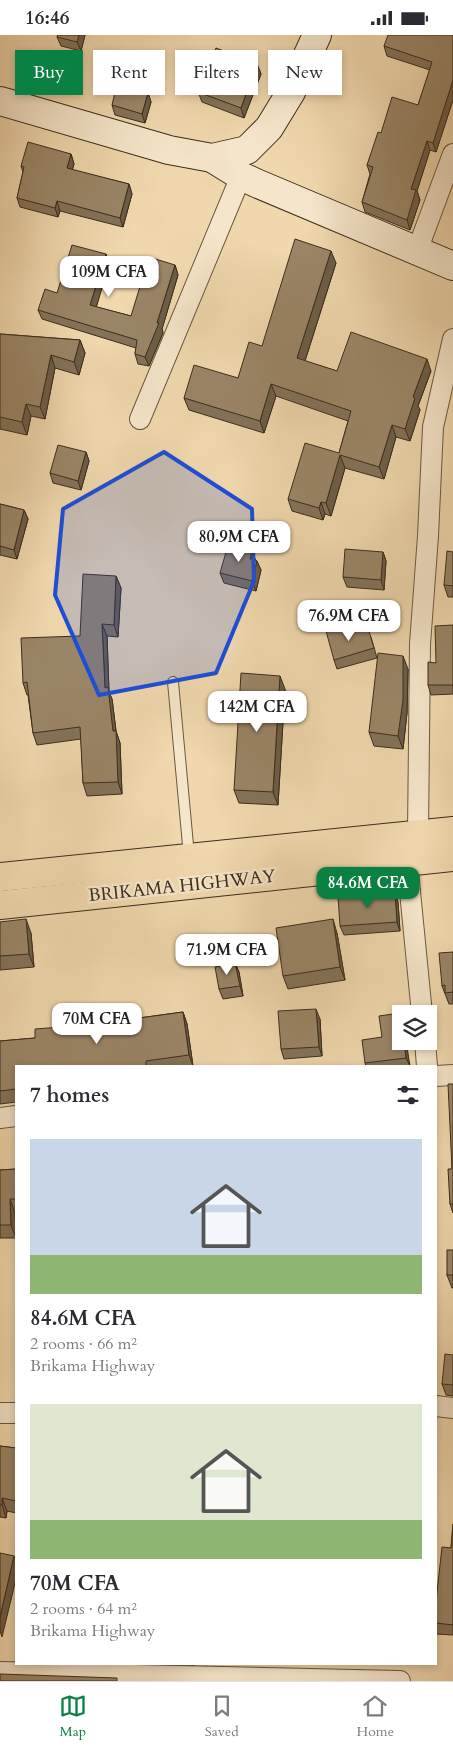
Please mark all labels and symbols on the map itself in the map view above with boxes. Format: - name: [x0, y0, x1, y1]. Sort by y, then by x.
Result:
- pin: 109M CFA: [57, 255, 161, 298]
- pin: 80.9M CFA: [182, 521, 296, 563]
- pin: 76.9M CFA: [292, 599, 406, 642]
- pin: 142M CFA: [205, 691, 309, 733]
- street label: BRIKAMA HIGHWAY: [87, 864, 277, 908]
- pin: 84.6M CFA: [311, 867, 425, 909]
- pin: 71.9M CFA: [170, 933, 284, 976]
- pin: 70M CFA: [51, 1003, 143, 1045]

